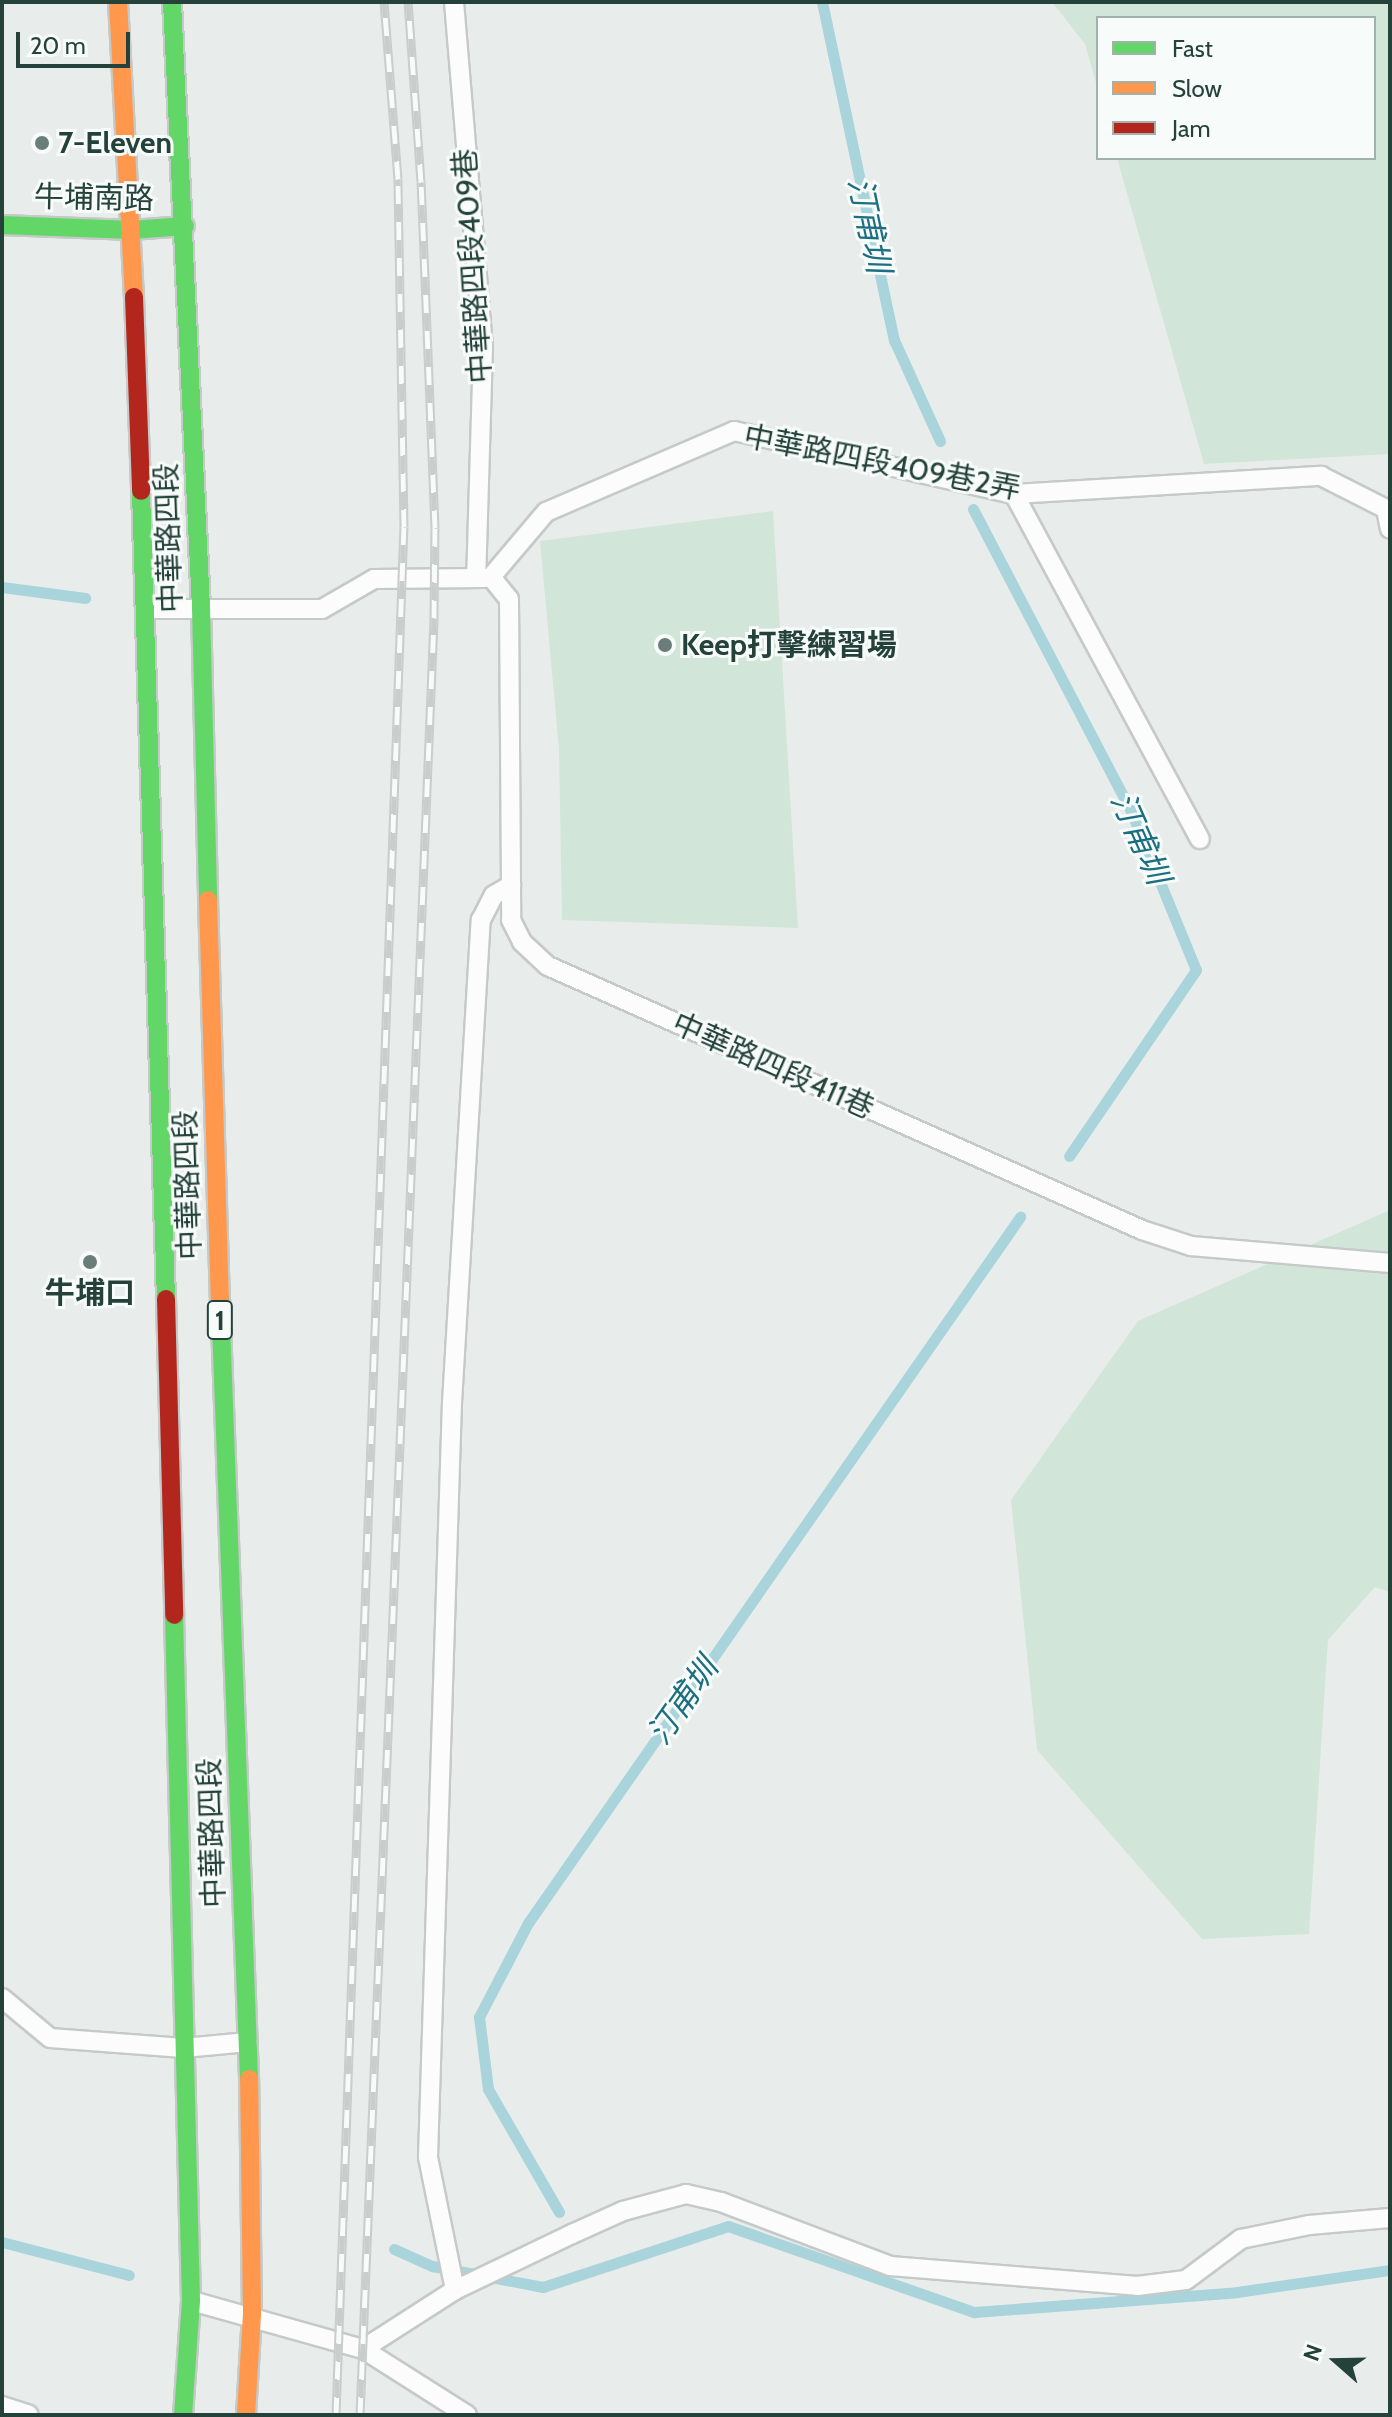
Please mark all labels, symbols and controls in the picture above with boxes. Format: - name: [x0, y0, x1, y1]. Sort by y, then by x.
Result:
- scale bar: [20, 16, 134, 66]
- legend: [1096, 16, 1376, 160]
- text: 20 m: [30, 31, 86, 60]
- text: Fast: [1172, 34, 1213, 63]
- text: Slow: [1172, 74, 1222, 103]
- text: Jam: [1172, 114, 1210, 143]
- place label: 7-Eleven: [58, 125, 172, 161]
- marker: 7-Eleven: [33, 134, 51, 152]
- street label: 中華路四段409巷: [447, 147, 499, 385]
- water label: 汀甫圳: [840, 174, 898, 276]
- street label: 牛埔南路: [34, 179, 154, 217]
- street label: 中華路四段409巷2弄: [741, 419, 1023, 507]
- street label: 中華路四段: [148, 462, 190, 614]
- place label: Keep打擊練習場: [681, 627, 897, 663]
- marker: Keep打擊練習場: [656, 636, 674, 654]
- water label: 汀甫圳: [1103, 786, 1177, 890]
- street label: 中華路四段411巷: [667, 1005, 879, 1127]
- street label: 中華路四段: [167, 1109, 209, 1261]
- marker: 牛埔口: [81, 1253, 99, 1271]
- place label: 牛埔口: [45, 1275, 135, 1311]
- road number: 1: [206, 1296, 234, 1344]
- water label: 汀甫圳: [640, 1651, 726, 1751]
- street label: 中華路四段: [191, 1757, 233, 1909]
- north arrow: [1296, 2321, 1376, 2401]
- text: N: [1298, 2341, 1328, 2365]

